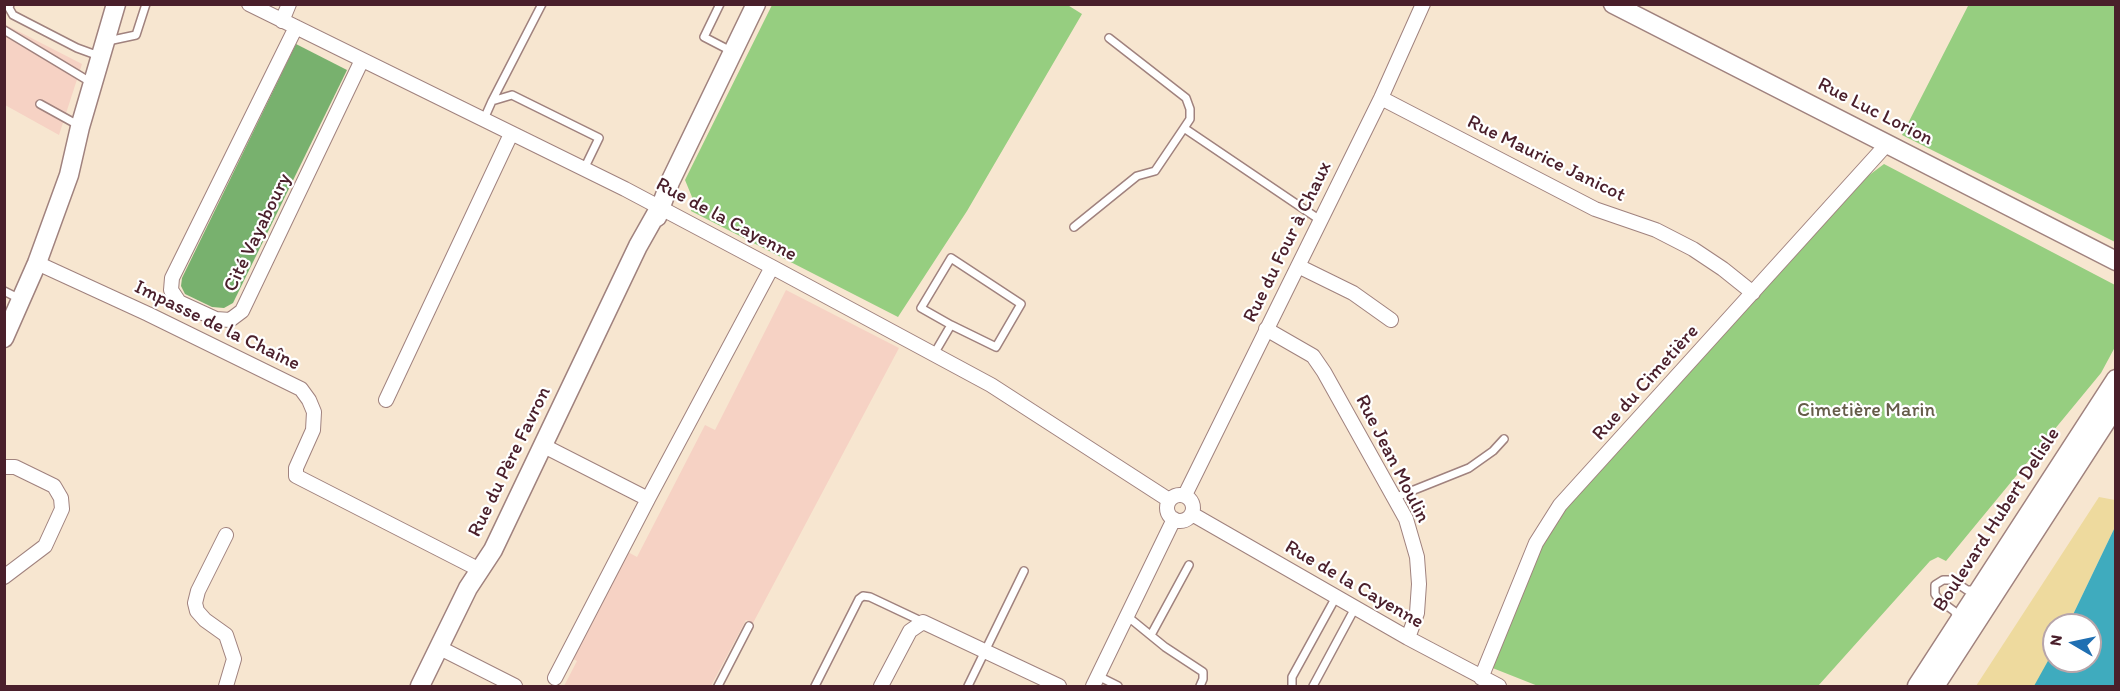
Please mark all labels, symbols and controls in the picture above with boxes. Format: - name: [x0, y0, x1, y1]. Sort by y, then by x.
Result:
- street label: Rue Luc Lorion: [1813, 73, 1937, 151]
- street label: Rue Maurice Janicot: [1463, 110, 1629, 208]
- street label: Rue du Four à Chaux: [1239, 158, 1337, 326]
- street label: Cité Vayaboury: [219, 170, 297, 296]
- street label: Rue de la Cayenne: [651, 173, 801, 267]
- street label: Impasse de la Chaîne: [130, 275, 304, 377]
- street label: Rue du Cimetière: [1588, 320, 1704, 446]
- street label: Rue du Père Favron: [463, 383, 557, 541]
- street label: Rue Jean Moulin: [1349, 391, 1435, 527]
- park label: Cimetière Marin: [1797, 399, 1935, 423]
- street label: Boulevard Hubert Delisle: [1928, 423, 2066, 617]
- street label: Rue de la Cayenne: [1280, 536, 1428, 634]
- north arrow: [2042, 613, 2102, 673]
- text: N: [2045, 634, 2066, 647]

